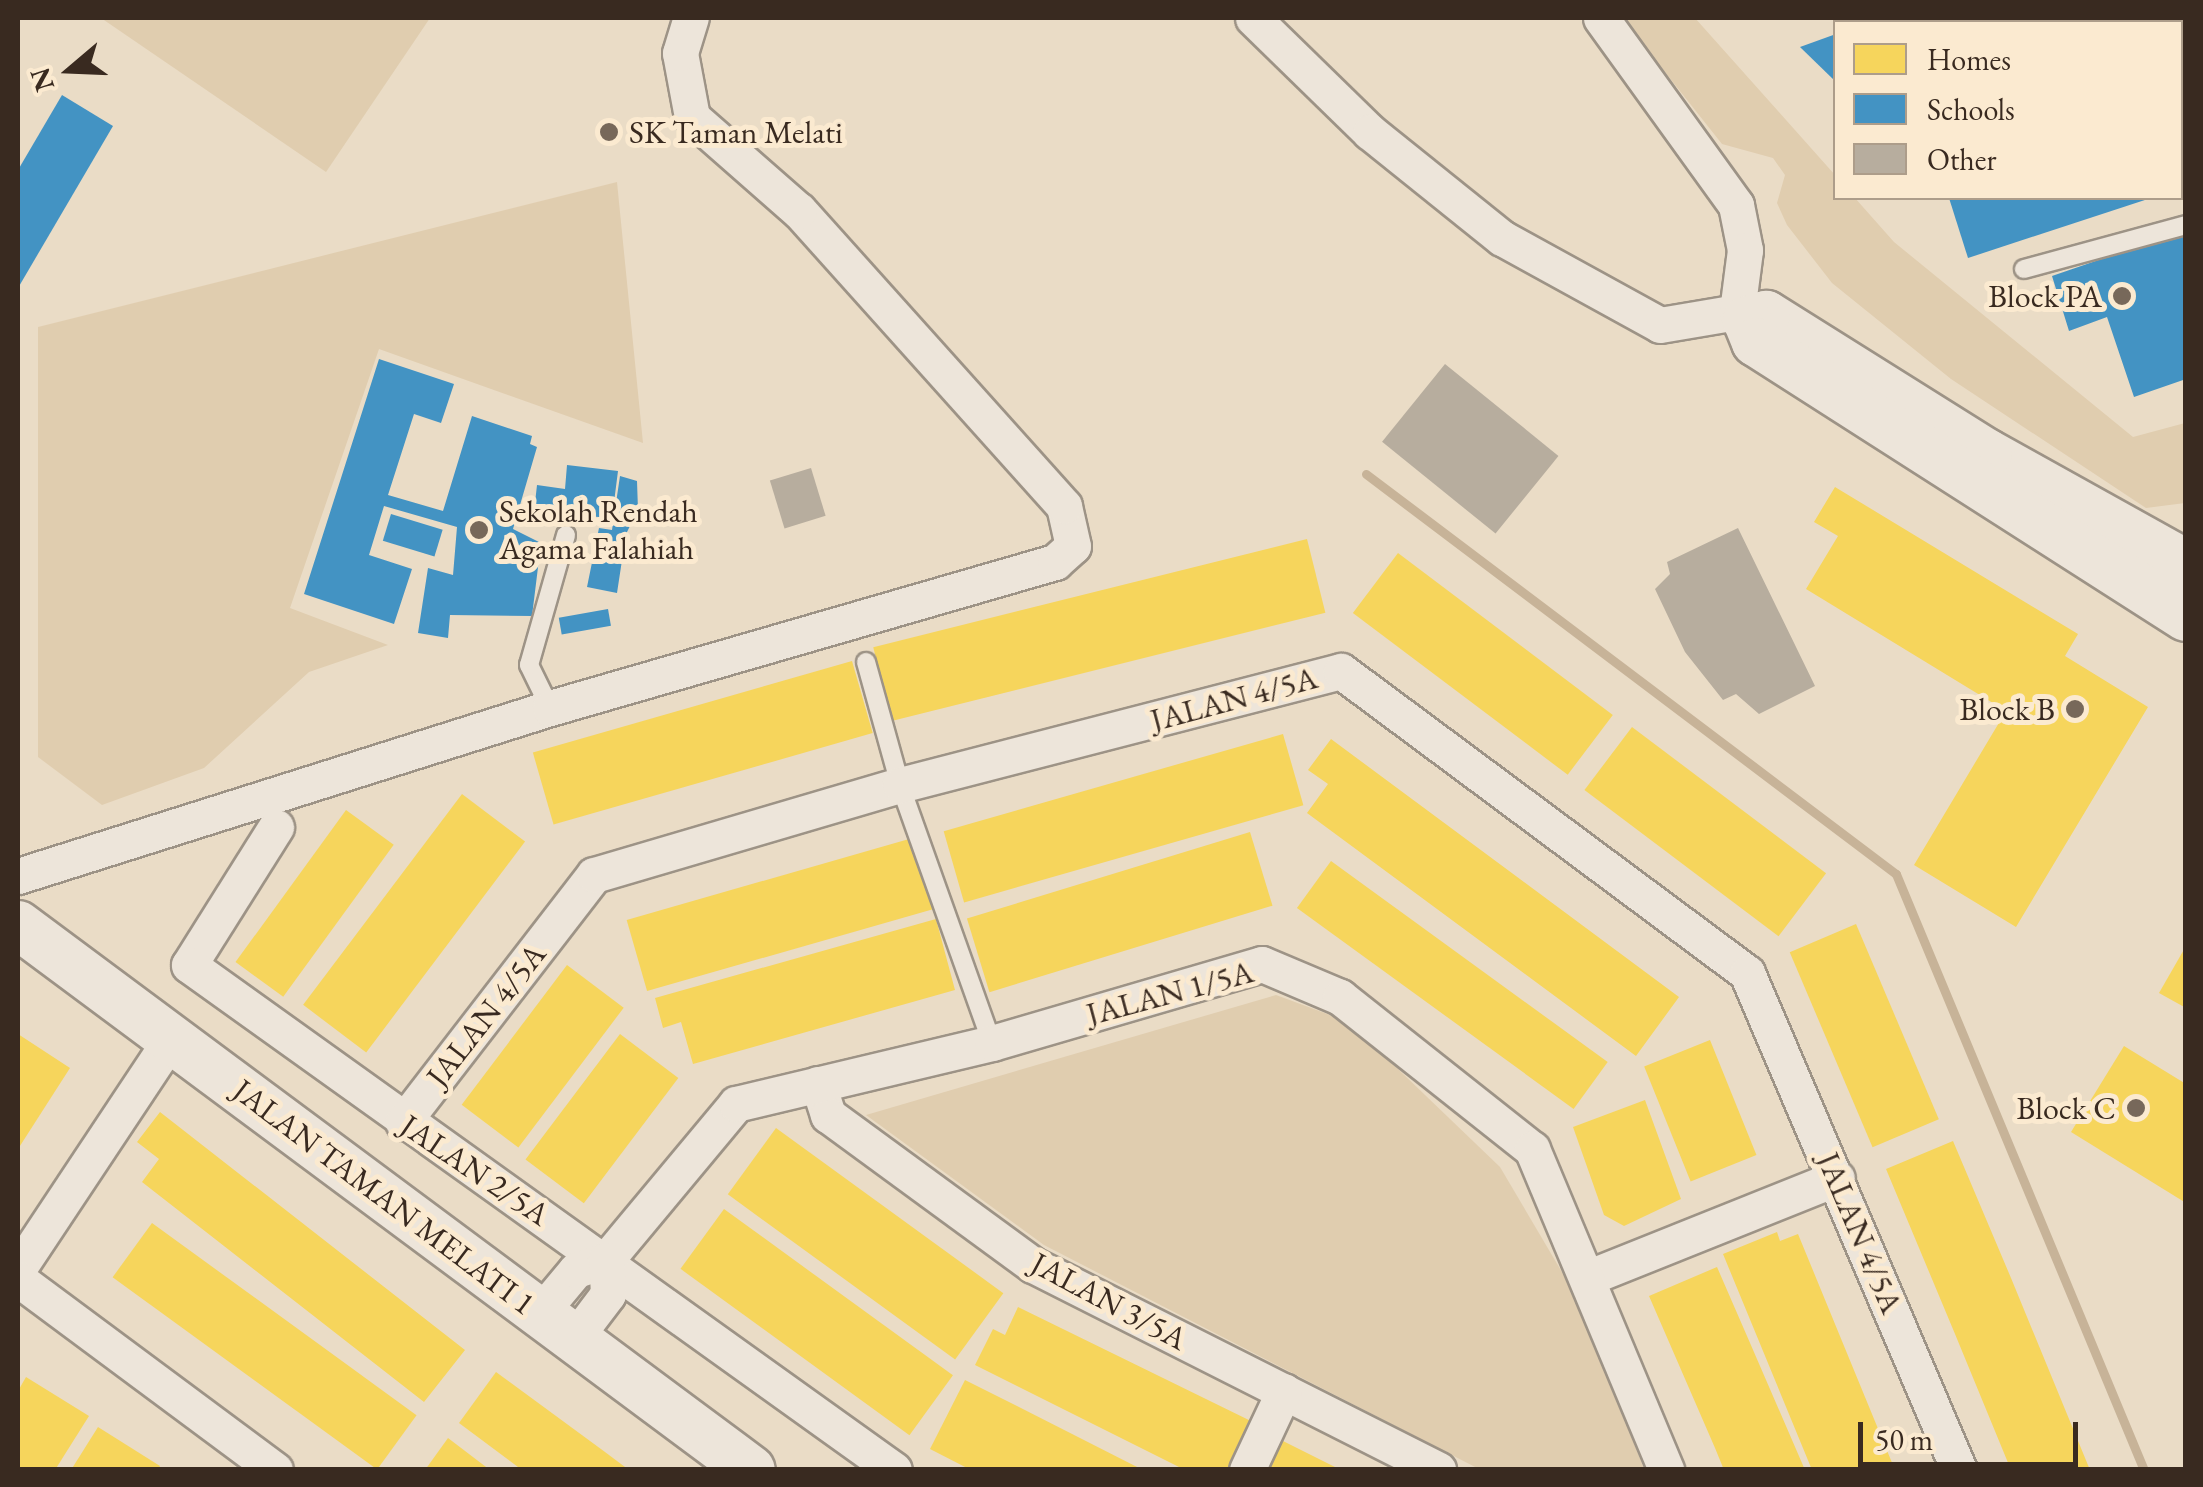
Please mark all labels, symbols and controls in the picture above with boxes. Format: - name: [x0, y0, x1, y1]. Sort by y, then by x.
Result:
- north arrow: [20, 20, 120, 120]
- legend: [1833, 20, 2183, 200]
- text: Homes: [1927, 40, 2011, 79]
- text: N: [21, 63, 62, 96]
- text: Schools: [1927, 90, 2015, 129]
- place label: SK Taman Melati: [629, 113, 843, 151]
- marker: SK Taman Melati: [598, 121, 620, 143]
- text: Other: [1927, 140, 1996, 179]
- place label: Block PA: [1988, 277, 2102, 315]
- marker: Block PA: [2111, 285, 2133, 307]
- place label: Sekolah Rendah Agama Falahiah: [499, 493, 698, 568]
- marker: Sekolah Rendah Agama Falahiah: [468, 519, 490, 541]
- street label: JALAN 4/5A: [1146, 658, 1322, 740]
- place label: Block B: [1959, 690, 2055, 728]
- marker: Block B: [2064, 698, 2086, 720]
- street label: JALAN 4/5A: [418, 936, 554, 1094]
- street label: JALAN 1/5A: [1082, 952, 1258, 1034]
- street label: JALAN TAMAN MELATI 1: [226, 1071, 542, 1323]
- place label: Block C: [2017, 1089, 2116, 1127]
- marker: Block C: [2125, 1097, 2147, 1119]
- street label: JALAN 2/5A: [393, 1106, 557, 1234]
- street label: JALAN 4/5A: [1809, 1147, 1911, 1319]
- street label: JALAN 3/5A: [1024, 1244, 1194, 1358]
- scale bar: [1863, 1402, 2083, 1464]
- text: 50 m: [1875, 1420, 1933, 1459]

